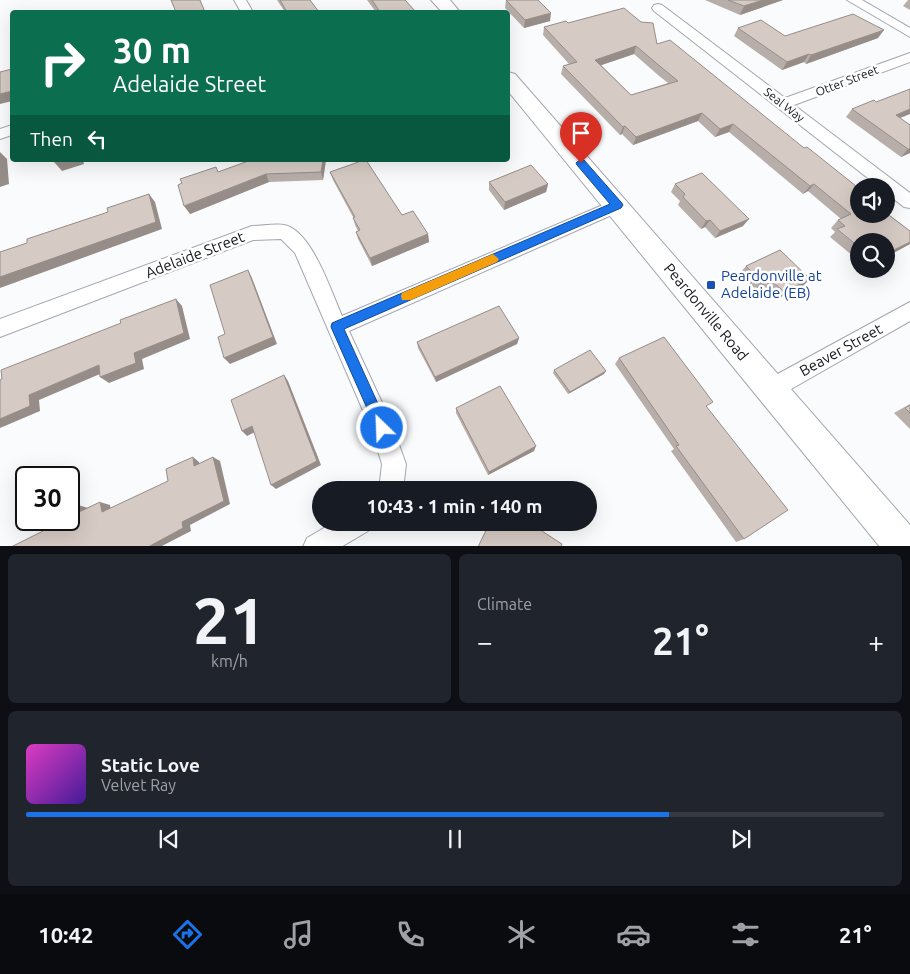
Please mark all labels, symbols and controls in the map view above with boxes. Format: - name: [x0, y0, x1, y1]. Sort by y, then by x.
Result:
- icon: right: [30, 30, 95, 95]
- text: 30 m: [113, 30, 191, 70]
- street label: Otter Street: [814, 63, 880, 98]
- text: Adelaide Street: [113, 71, 266, 96]
- street label: Seal Way: [761, 85, 807, 125]
- pin: [560, 112, 602, 163]
- icon: arrive: [567, 119, 595, 147]
- icon: left: [83, 125, 111, 153]
- text: Then: [30, 128, 73, 150]
- map controls: [850, 178, 895, 278]
- button: sound: [850, 178, 895, 223]
- street label: Adelaide Street: [143, 228, 247, 281]
- button: search: [850, 233, 895, 278]
- street label: Peardonville Road: [661, 260, 752, 364]
- place label: Peardonville at Adelaide (EB): [721, 267, 822, 301]
- marker: Peardonville at Adelaide (EB): [705, 279, 717, 291]
- street label: Beaver Street: [796, 320, 885, 379]
- position arrow: [355, 401, 407, 453]
- speed limit sign: 30: [15, 466, 80, 531]
- text: 10:43 · 1 min · 140 m: [367, 495, 542, 517]
- text: 21: [193, 583, 266, 656]
- text: Climate: [477, 595, 532, 613]
- text: 21°: [652, 620, 709, 662]
- text: −: [477, 626, 493, 657]
- text: +: [868, 626, 884, 657]
- text: km/h: [211, 652, 248, 670]
- text: Static Love: [101, 754, 200, 776]
- text: Velvet Ray: [101, 776, 176, 794]
- icon: previous: [155, 825, 183, 853]
- icon: pause: [441, 825, 469, 853]
- icon: next: [727, 825, 755, 853]
- icon: directions: [170, 917, 205, 952]
- icon: music: [281, 917, 316, 952]
- icon: phone: [393, 917, 428, 952]
- icon: climate: [504, 917, 539, 952]
- icon: car: [616, 917, 651, 952]
- icon: filters: [728, 917, 763, 952]
- text: 10:42: [38, 922, 93, 947]
- text: 21°: [839, 922, 872, 947]

